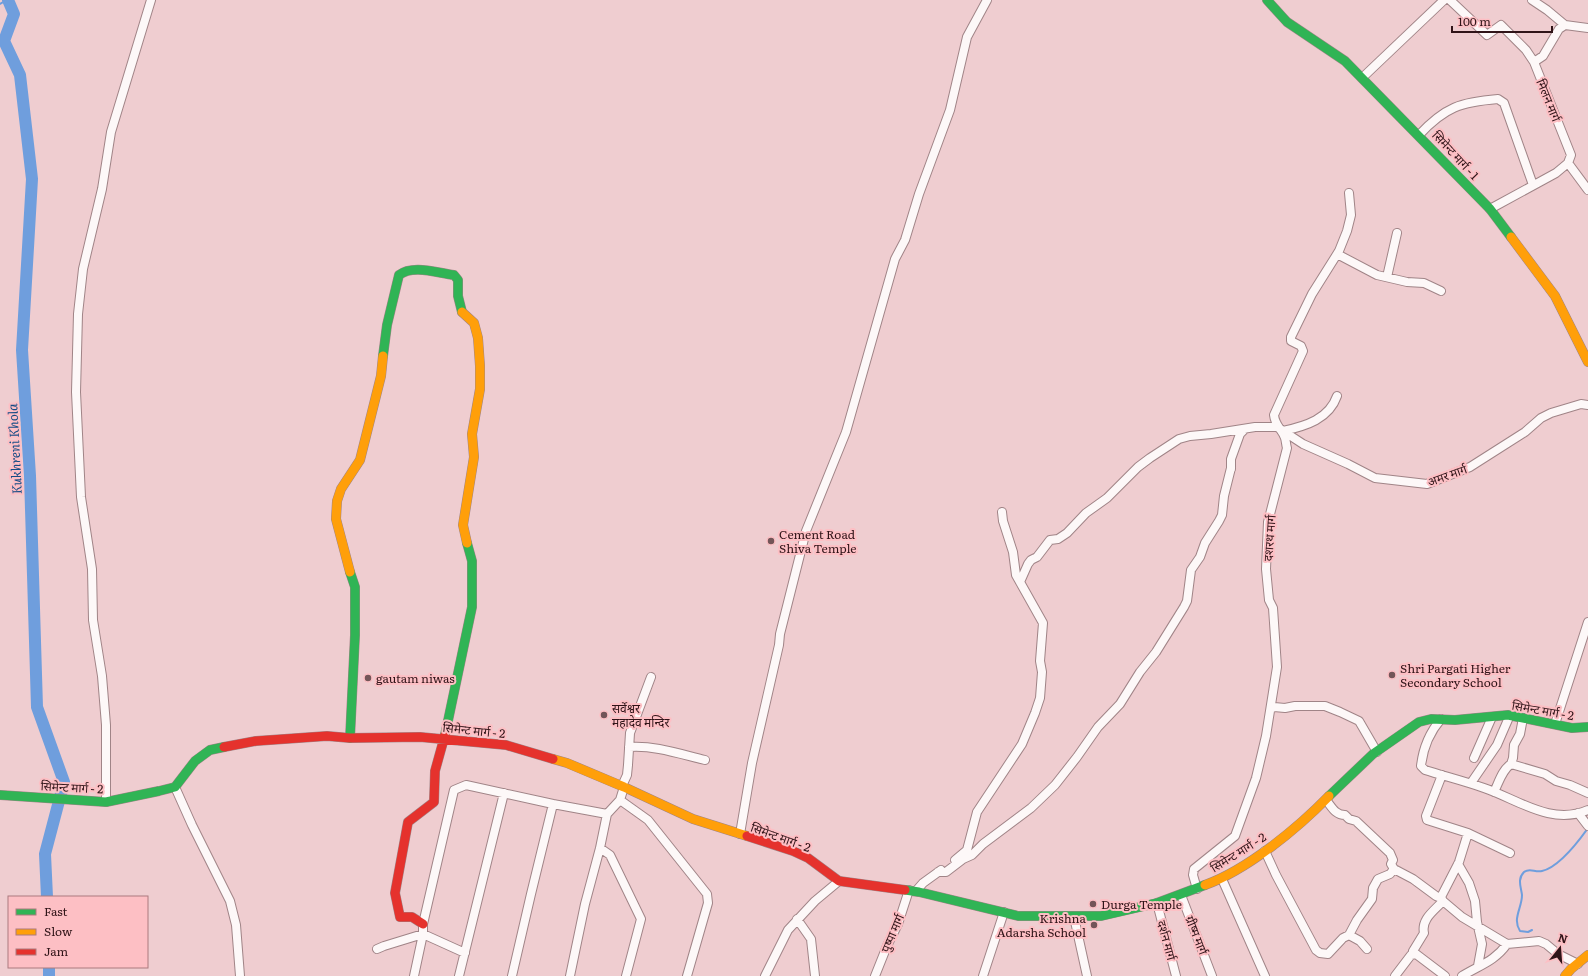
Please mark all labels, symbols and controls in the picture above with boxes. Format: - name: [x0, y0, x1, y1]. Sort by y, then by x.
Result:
- scale bar: [1452, 8, 1552, 34]
- text: 100 m: [1458, 12, 1491, 30]
- street label: मिलन मार्ग: [1532, 76, 1566, 125]
- street label: सिमेन्ट मार्ग - 1: [1428, 126, 1484, 184]
- water label: Kukhreni Khola: [2, 403, 26, 495]
- street label: अमर मार्ग: [1425, 459, 1470, 490]
- street label: दशरथ मार्ग: [1258, 513, 1280, 562]
- place label: Cement Road Shiva Temple: [779, 525, 857, 557]
- marker: Cement Road Shiva Temple: [766, 536, 776, 546]
- place label: Shri Pargati Higher Secondary School: [1400, 659, 1511, 691]
- place label: gautam niwas: [376, 669, 455, 687]
- marker: Shri Pargati Higher Secondary School: [1387, 670, 1397, 680]
- marker: gautam niwas: [363, 673, 373, 683]
- street label: सिमेन्ट मार्ग - 2: [1511, 696, 1575, 724]
- place label: सर्वेश्वर महादेव मन्दिर: [612, 699, 670, 731]
- marker: सर्वेश्वर महादेव मन्दिर: [599, 710, 609, 720]
- street label: सिमेन्ट मार्ग - 2: [442, 718, 506, 742]
- street label: सिमेन्ट मार्ग - 2: [40, 776, 104, 798]
- street label: सिमेन्ट मार्ग - 2: [748, 818, 814, 856]
- street label: सिमेन्ट मार्ग - 2: [1207, 828, 1269, 876]
- place label: Durga Temple: [1101, 895, 1182, 913]
- legend: [8, 896, 148, 968]
- marker: Durga Temple: [1088, 899, 1098, 909]
- text: Fast: [44, 902, 68, 920]
- place label: Krishna Adarsha School: [997, 909, 1087, 941]
- street label: पुष्पा मार्ग: [876, 910, 908, 955]
- street label: ग्रीष्म मार्ग: [1181, 913, 1213, 958]
- street label: दर्शन मार्ग: [1153, 918, 1181, 963]
- marker: Krishna Adarsha School: [1089, 920, 1099, 930]
- text: Slow: [44, 922, 73, 940]
- north arrow: [1540, 928, 1580, 968]
- text: N: [1556, 928, 1570, 946]
- text: Jam: [44, 942, 69, 960]

